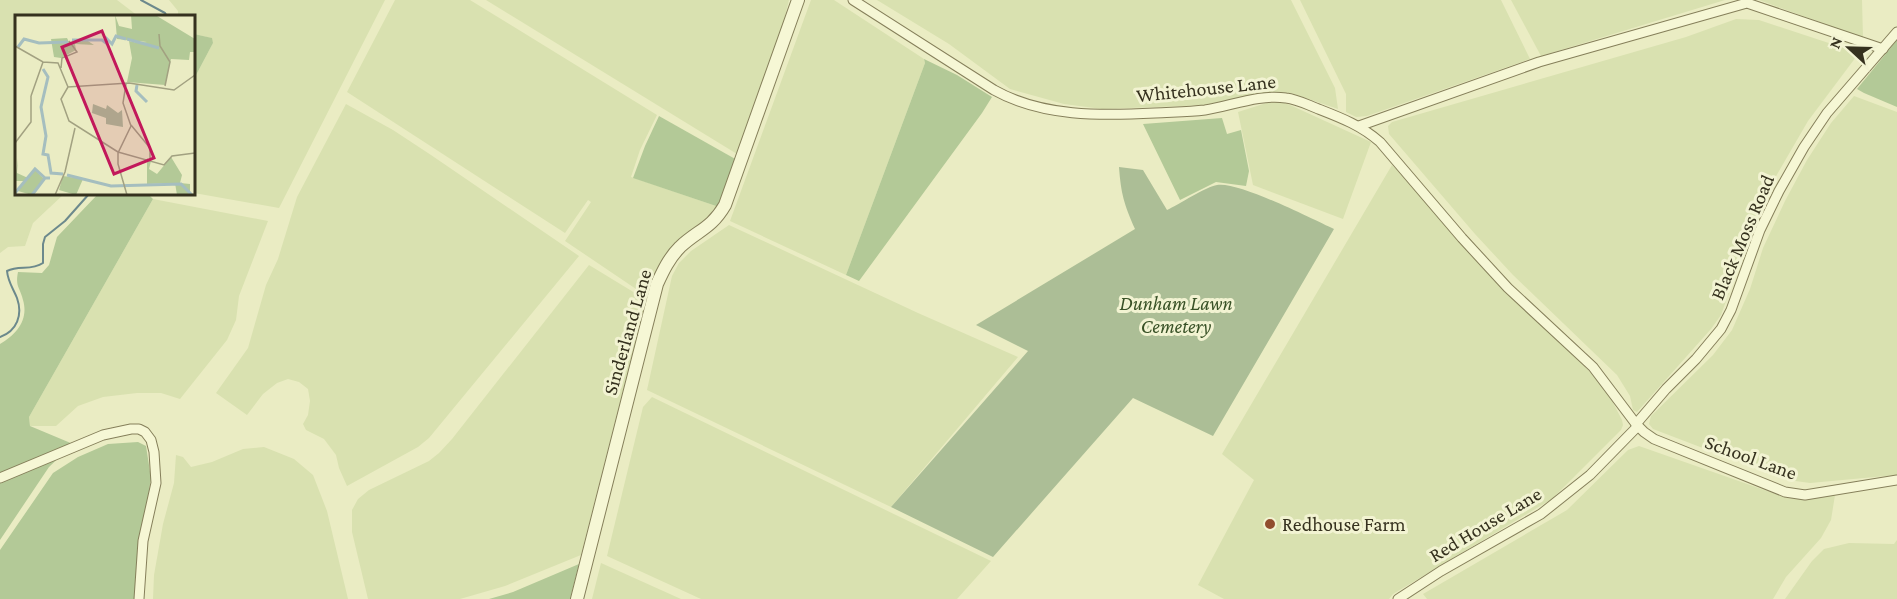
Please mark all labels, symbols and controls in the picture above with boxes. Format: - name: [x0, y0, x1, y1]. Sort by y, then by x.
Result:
- inset map: [15, 15, 195, 195]
- north arrow: [1819, 18, 1879, 78]
- text: N: [1826, 34, 1846, 51]
- street label: Whitehouse Lane: [1135, 70, 1277, 106]
- street label: Black Moss Road: [1706, 171, 1778, 303]
- street label: Sinderland Lane: [599, 266, 656, 397]
- park label: Dunham Lawn Cemetery: [1119, 292, 1233, 338]
- street label: School Lane: [1702, 430, 1800, 484]
- street label: Red House Lane: [1425, 482, 1545, 566]
- place label: Redhouse Farm: [1282, 513, 1406, 535]
- marker: Redhouse Farm: [1263, 517, 1277, 531]

